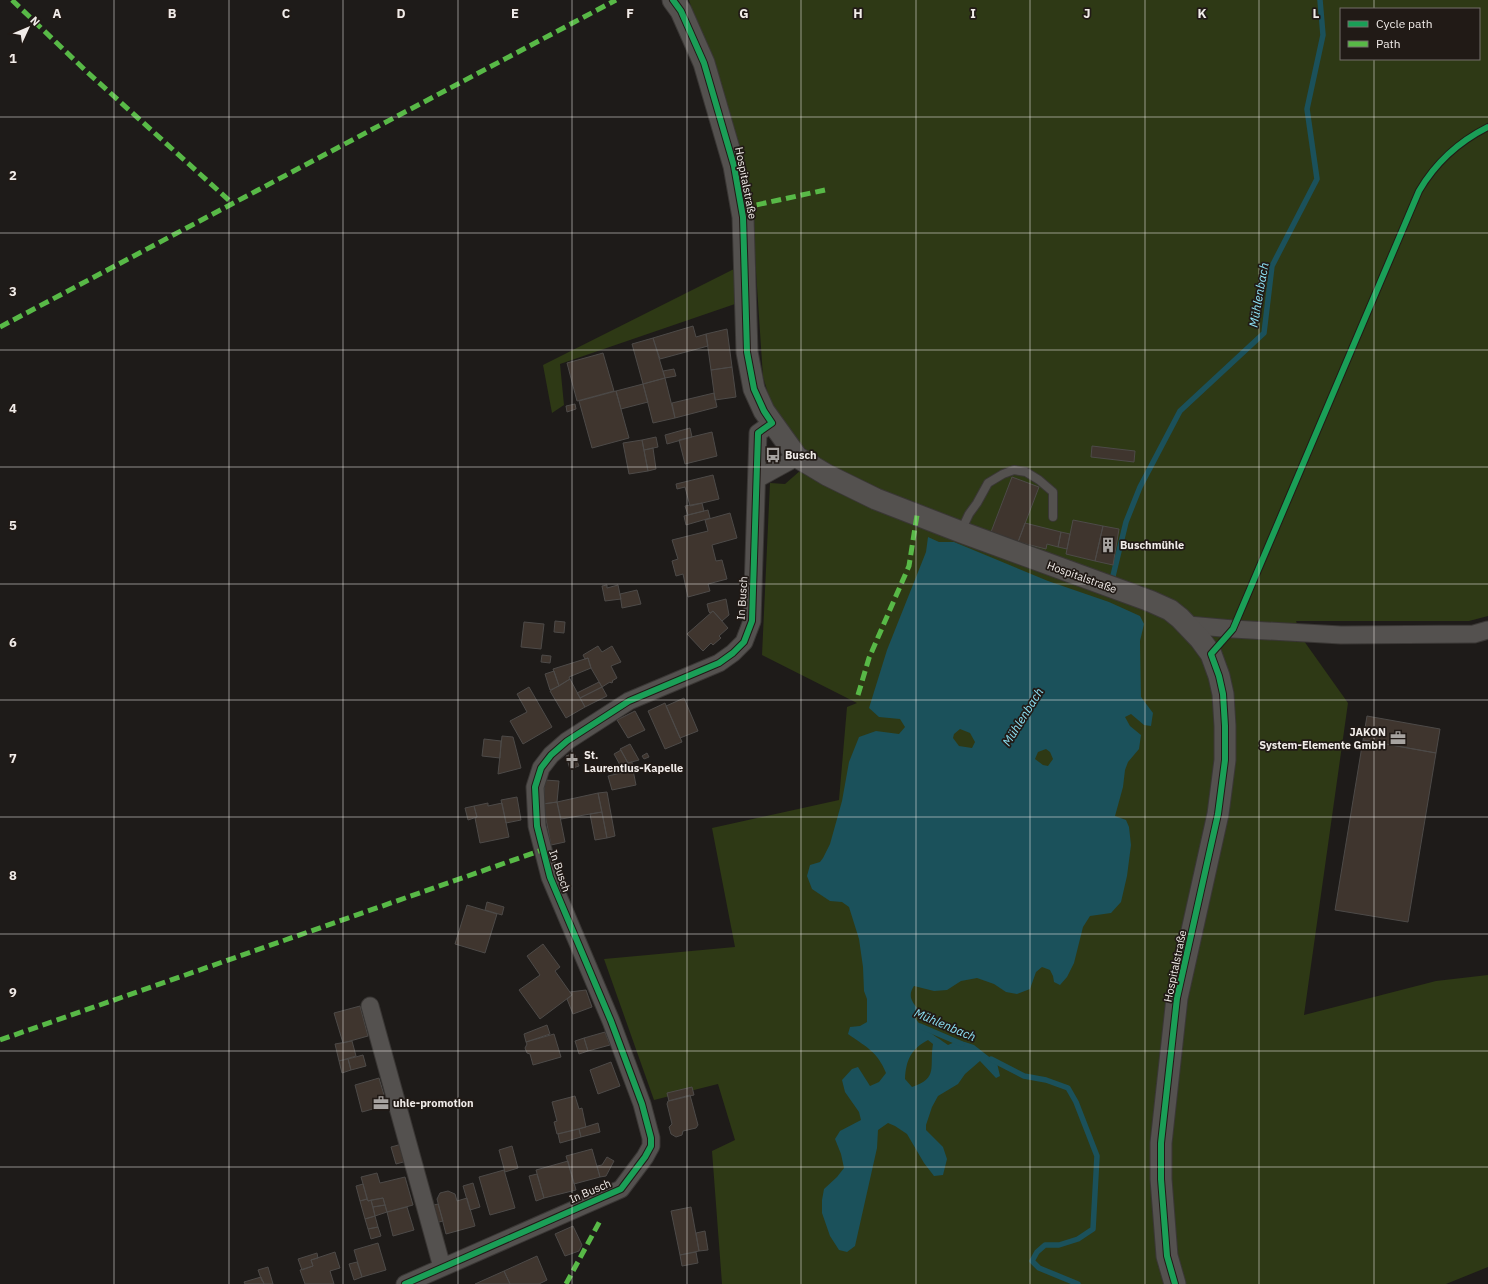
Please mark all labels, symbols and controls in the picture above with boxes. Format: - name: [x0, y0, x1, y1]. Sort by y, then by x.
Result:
- text: A: [53, 5, 62, 22]
- text: B: [168, 5, 177, 22]
- text: C: [282, 5, 291, 22]
- text: D: [396, 5, 406, 22]
- text: E: [511, 5, 519, 22]
- text: F: [626, 5, 634, 22]
- text: G: [739, 5, 749, 22]
- text: H: [853, 5, 863, 22]
- text: I: [970, 5, 976, 22]
- text: J: [1083, 5, 1091, 22]
- text: K: [1197, 5, 1207, 22]
- text: L: [1313, 5, 1320, 22]
- north arrow: [8, 8, 48, 48]
- legend: [1340, 8, 1480, 60]
- text: N: [27, 13, 43, 29]
- text: Cycle path: [1376, 16, 1433, 31]
- text: Path: [1376, 36, 1401, 51]
- text: 1: [9, 50, 17, 67]
- street label: Hospitalstraße: [732, 146, 760, 220]
- text: 2: [9, 167, 17, 184]
- water label: Mühlenbach: [1245, 261, 1272, 328]
- text: 3: [9, 283, 17, 300]
- text: 4: [9, 400, 17, 417]
- bus stop icon: Busch: [764, 446, 782, 464]
- place label: Busch: [785, 448, 817, 462]
- text: 5: [9, 517, 17, 534]
- building icon: Buschmühle: [1099, 536, 1117, 554]
- place label: Buschmühle: [1120, 538, 1184, 552]
- street label: Hospitalstraße: [1045, 558, 1119, 596]
- street label: In Busch: [733, 576, 751, 620]
- text: 6: [9, 634, 17, 651]
- water label: Mühlenbach: [999, 685, 1046, 748]
- place label: JAKON System-Elemente GmbH: [1259, 725, 1386, 752]
- office icon: JAKON System-Elemente GmbH: [1389, 729, 1407, 747]
- place label: St. Laurentius-Kapelle: [584, 748, 683, 775]
- text: 7: [9, 750, 17, 767]
- church icon: St. Laurentius-Kapelle: [563, 752, 581, 770]
- street label: In Busch: [546, 848, 574, 894]
- text: 8: [9, 867, 17, 884]
- street label: Hospitalstraße: [1161, 929, 1189, 1003]
- text: 9: [9, 984, 17, 1001]
- water label: Mühlenbach: [912, 1005, 978, 1044]
- office icon: uhle-promotion: [372, 1094, 390, 1112]
- place label: uhle-promotion: [393, 1096, 474, 1110]
- street label: In Busch: [567, 1176, 613, 1206]

